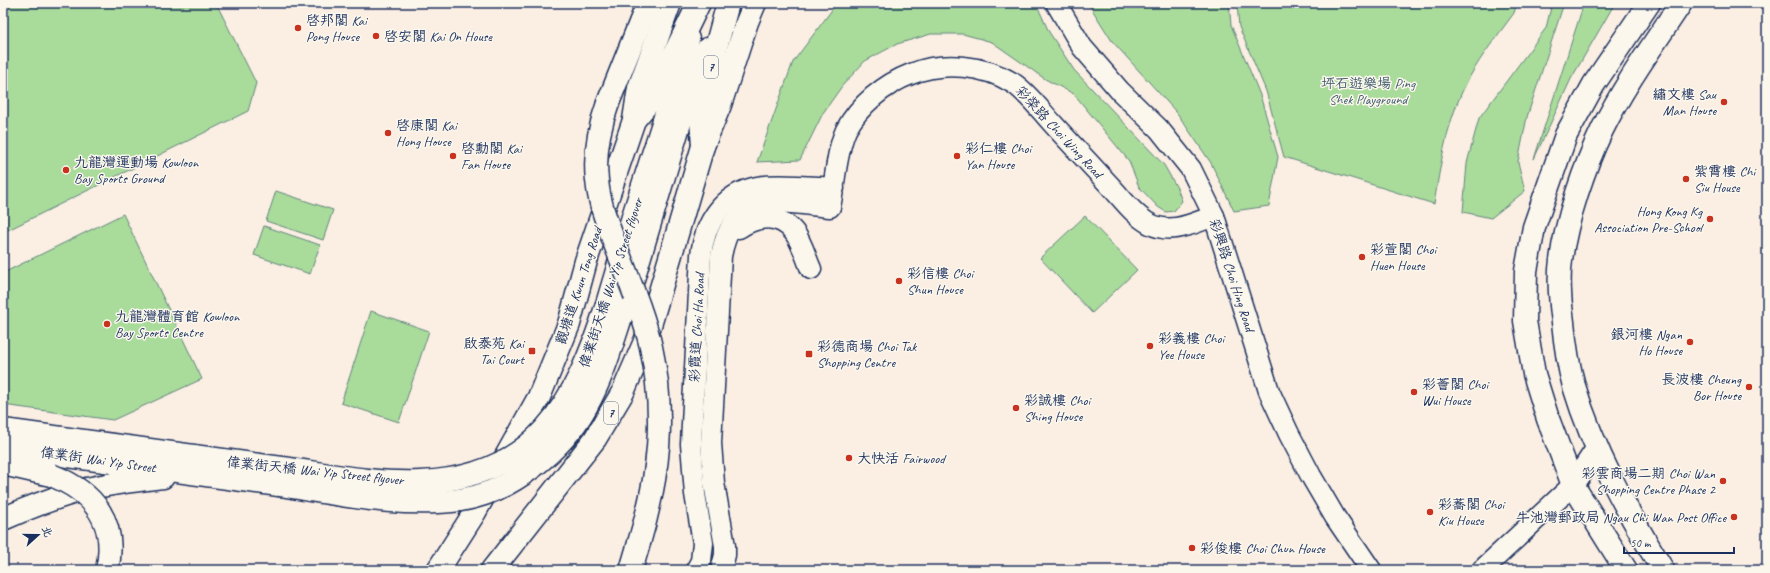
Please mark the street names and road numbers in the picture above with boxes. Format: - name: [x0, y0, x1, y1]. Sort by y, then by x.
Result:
- road number: 7: [704, 56, 718, 78]
- street label: 彩榮路 Choi Wing Road: [1012, 82, 1108, 183]
- street label: 偉業街天橋 Wai Yip Street flyover: [575, 194, 647, 370]
- street label: 彩興路 Choi Hing Road: [1206, 216, 1259, 336]
- street label: 觀塘道 Kwun Tong Road: [552, 223, 607, 347]
- street label: 彩霞道 Choi Ha Road: [686, 270, 708, 383]
- road number: 7: [604, 402, 618, 424]
- street label: 偉業街 Wai Yip Street: [39, 444, 158, 477]
- street label: 偉業街天橋 Wai Yip Street flyover: [226, 453, 406, 489]

